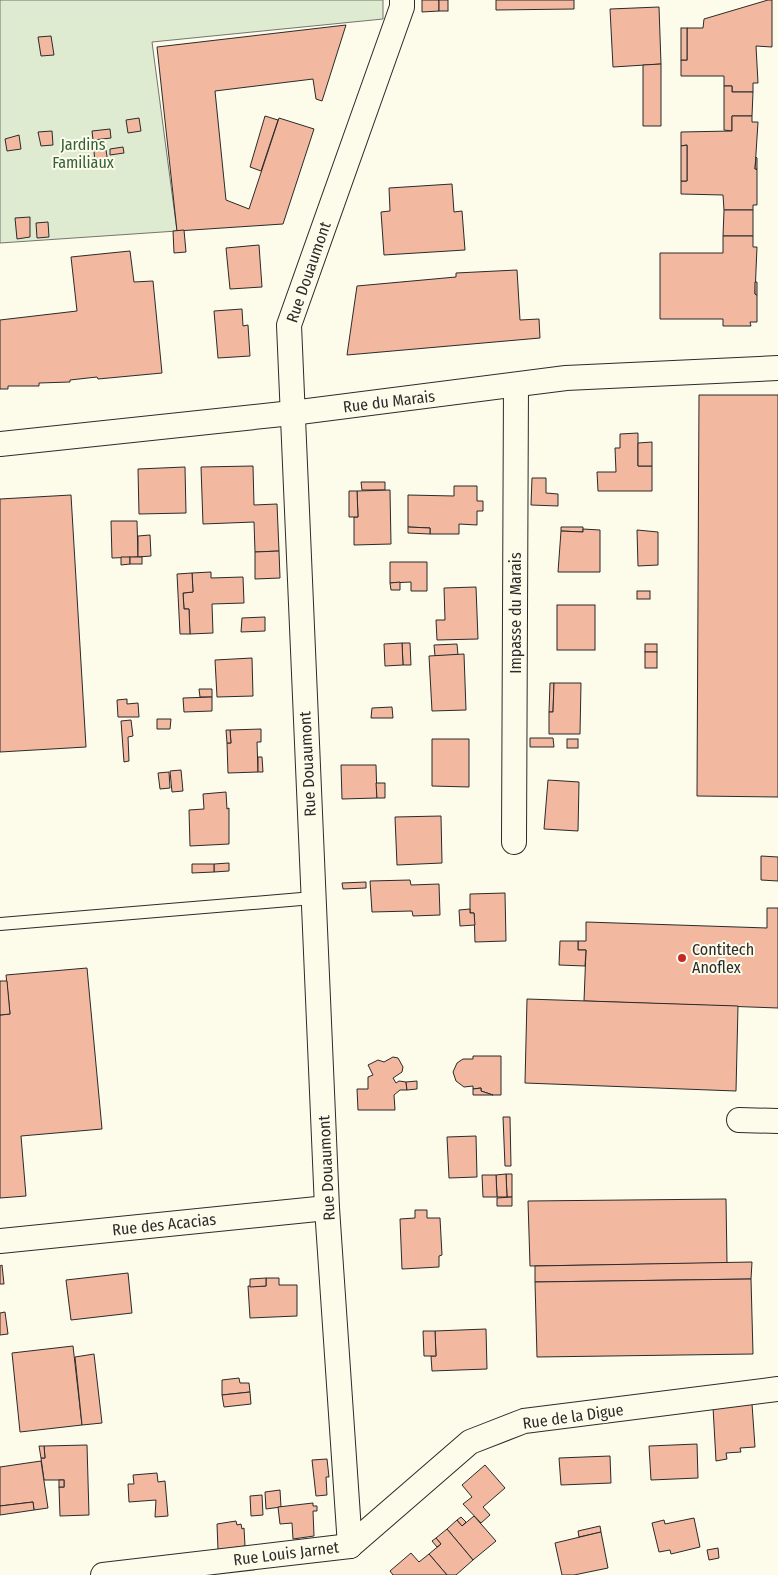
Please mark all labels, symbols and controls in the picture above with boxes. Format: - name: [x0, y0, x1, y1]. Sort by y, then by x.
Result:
- park label: Jardins Familiaux: [52, 135, 114, 172]
- street label: Rue Douaumont: [282, 219, 335, 325]
- street label: Rue du Marais: [342, 386, 436, 417]
- street label: Impasse du Marais: [506, 552, 525, 674]
- street label: Rue Douaumont: [295, 710, 320, 817]
- place label: Contitech Anoflex: [692, 940, 754, 977]
- marker: Contitech Anoflex: [676, 952, 688, 964]
- street label: Rue Douaumont: [314, 1114, 339, 1221]
- street label: Rue des Acacias: [111, 1210, 217, 1239]
- street label: Rue de la Digue: [521, 1400, 625, 1433]
- street label: Rue Louis Jarnet: [232, 1537, 341, 1569]

